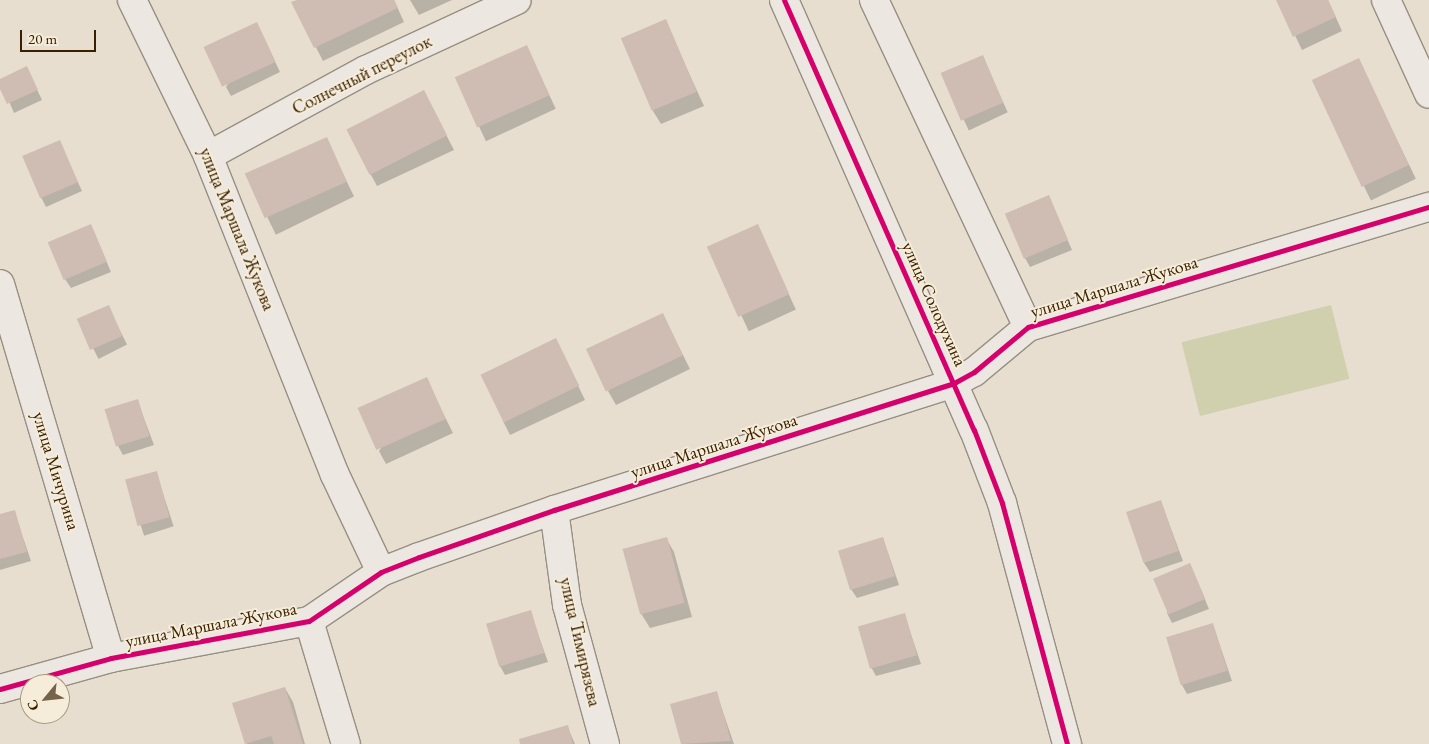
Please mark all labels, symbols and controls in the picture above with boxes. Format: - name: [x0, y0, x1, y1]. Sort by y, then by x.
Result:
- scale bar: [22, 20, 99, 52]
- text: 20 m: [28, 29, 57, 48]
- street label: Солнечный переулок: [289, 30, 435, 120]
- street label: улица Маршала Жукова: [194, 144, 280, 314]
- street label: улица Солодухина: [897, 238, 971, 370]
- street label: улица Маршала Жукова: [1028, 251, 1200, 323]
- street label: улица Мичурина: [28, 409, 84, 533]
- street label: улица Маршала Жукова: [628, 409, 800, 483]
- street label: улица Тимирязева: [555, 575, 605, 709]
- street label: улица Маршала Жукова: [124, 598, 298, 652]
- north arrow: [20, 674, 70, 724]
- text: С: [22, 697, 43, 714]

